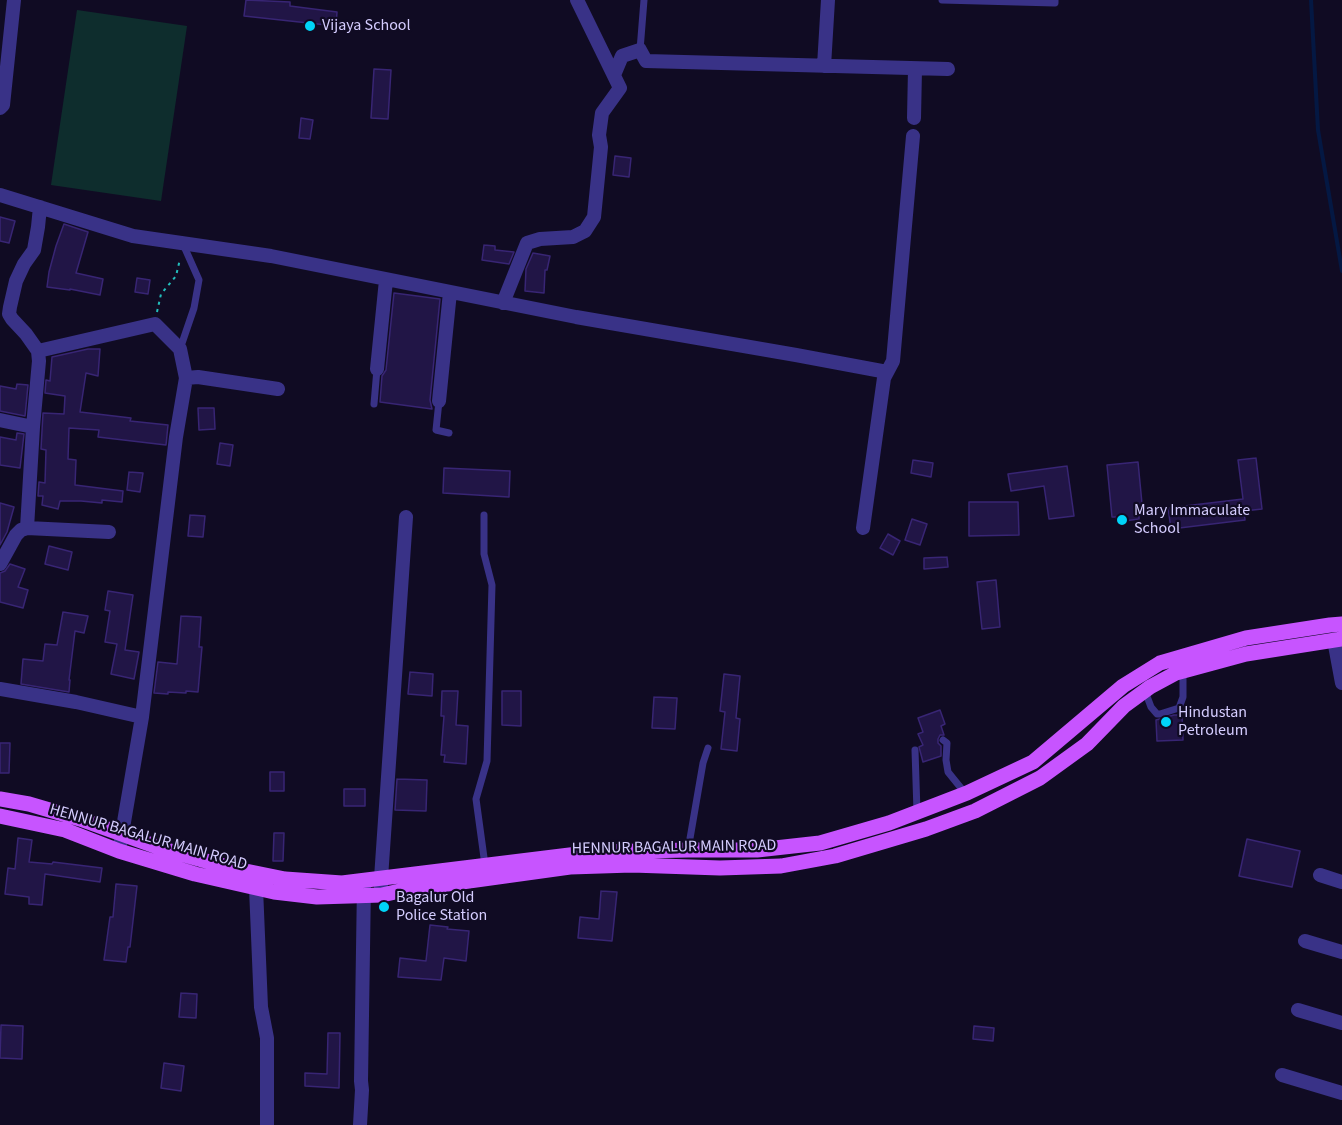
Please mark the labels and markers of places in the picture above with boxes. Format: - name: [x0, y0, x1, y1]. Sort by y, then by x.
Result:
- place label: Vijaya School: [322, 16, 411, 36]
- marker: Vijaya School: [303, 19, 317, 33]
- place label: Mary Immaculate School: [1134, 501, 1250, 539]
- marker: Mary Immaculate School: [1115, 513, 1129, 527]
- place label: Hindustan Petroleum: [1178, 703, 1248, 741]
- marker: Hindustan Petroleum: [1159, 715, 1173, 729]
- place label: Bagalur Old Police Station: [396, 888, 487, 926]
- marker: Bagalur Old Police Station: [377, 900, 391, 914]

